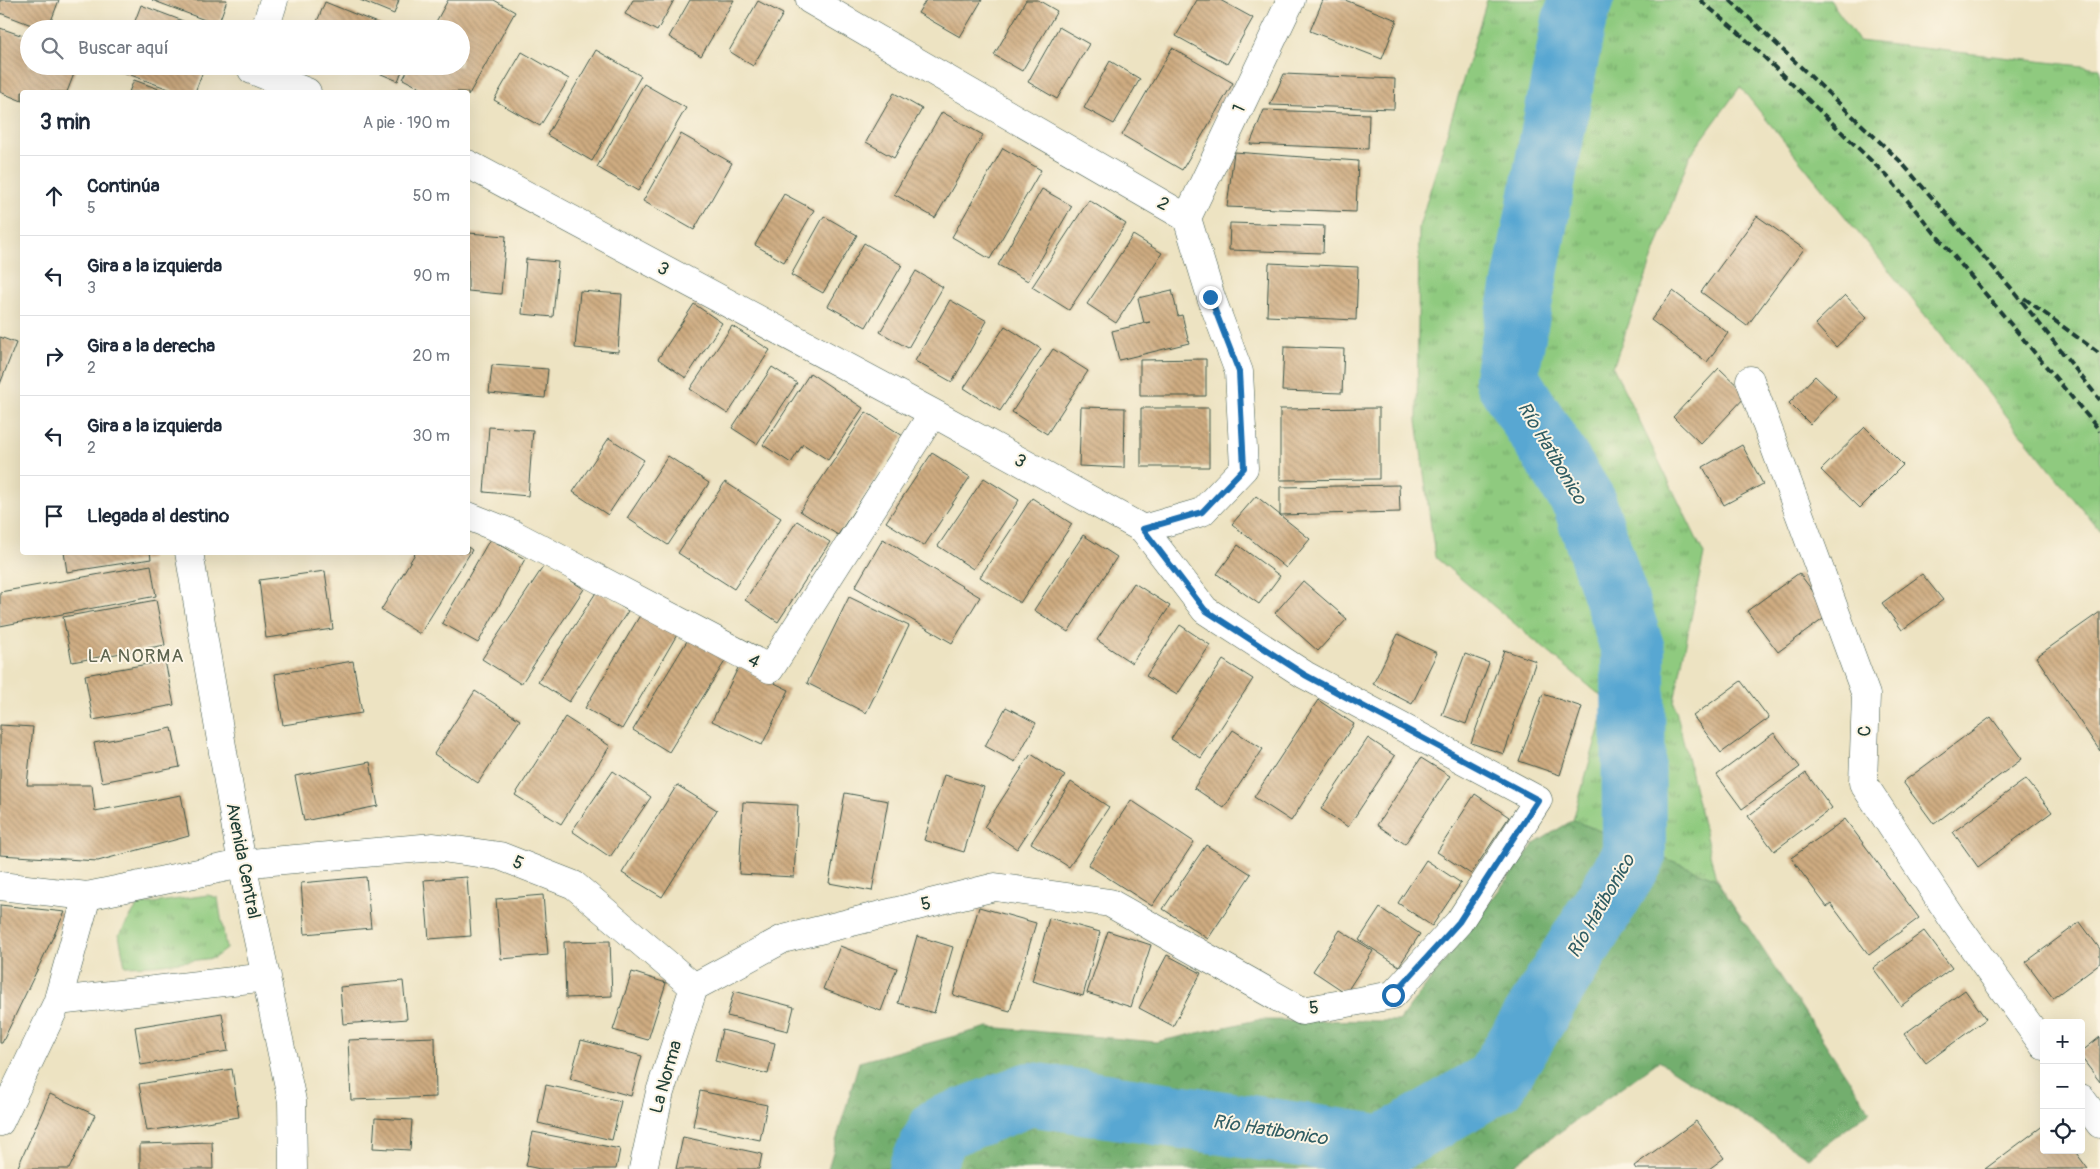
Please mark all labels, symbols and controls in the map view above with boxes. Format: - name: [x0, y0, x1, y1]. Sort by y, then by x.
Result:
- search box: [20, 20, 470, 75]
- icon: search: [38, 34, 66, 62]
- text: Buscar aquí: [78, 36, 169, 60]
- street label: 1: [1227, 101, 1251, 117]
- text: 3 min: [40, 109, 90, 136]
- text: A pie · 190 m: [363, 113, 450, 133]
- text: Continúa: [87, 174, 160, 198]
- icon: ahead: [40, 182, 68, 210]
- text: 50 m: [413, 186, 450, 206]
- street label: 2: [1153, 192, 1173, 216]
- text: 5: [87, 198, 96, 218]
- text: Gira a la izquierda: [87, 254, 222, 278]
- street label: 3: [653, 256, 673, 282]
- icon: left: [40, 262, 68, 290]
- text: 90 m: [413, 266, 450, 286]
- text: 3: [87, 278, 96, 298]
- route end: [1199, 286, 1222, 309]
- text: Gira a la derecha: [87, 334, 215, 358]
- icon: right: [40, 342, 68, 370]
- text: 20 m: [412, 346, 450, 366]
- text: 2: [87, 358, 96, 378]
- water label: Río Hatibonico: [1512, 397, 1593, 510]
- text: Gira a la izquierda: [87, 414, 222, 438]
- icon: left: [40, 422, 68, 450]
- text: 30 m: [412, 426, 450, 446]
- text: 2: [87, 438, 96, 458]
- street label: 3: [1010, 449, 1030, 473]
- icon: arrive: [40, 502, 68, 530]
- text: Llegada al destino: [87, 504, 229, 528]
- district label: LA NORMA: [87, 644, 185, 668]
- street label: 4: [744, 648, 764, 674]
- street label: C: [1853, 725, 1877, 737]
- street label: Avenida Central: [220, 801, 266, 921]
- water label: Río Hatibonico: [1562, 849, 1641, 962]
- street label: 5: [509, 851, 527, 875]
- street label: 5: [918, 892, 934, 916]
- route start: [1382, 984, 1405, 1007]
- street label: 5: [1308, 996, 1320, 1020]
- map controls: [2040, 1019, 2085, 1154]
- button: +: [2040, 1019, 2085, 1064]
- street label: La Norma: [645, 1038, 687, 1116]
- button: −: [2040, 1064, 2085, 1109]
- water label: Río Hatibonico: [1211, 1109, 1331, 1151]
- button: locate: [2040, 1109, 2085, 1154]

